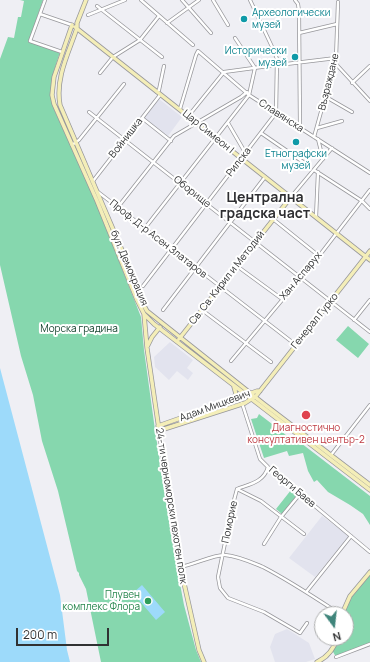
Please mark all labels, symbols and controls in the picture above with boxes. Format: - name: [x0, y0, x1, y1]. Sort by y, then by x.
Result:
- place label: Археологически музей: [252, 7, 330, 30]
- marker: Археологически музей: [239, 14, 249, 24]
- place label: Исторически музей: [225, 45, 287, 68]
- marker: Исторически музей: [290, 52, 300, 62]
- street label: Възраждане: [316, 52, 342, 112]
- street label: Славянска: [256, 97, 306, 135]
- street label: Цар Симеон I: [180, 108, 236, 156]
- street label: Войнишка: [107, 116, 145, 160]
- marker: Етнографски музей: [291, 137, 301, 147]
- street label: Рилска: [224, 145, 254, 179]
- place label: Етнографски музей: [265, 148, 327, 172]
- street label: Оборище: [171, 174, 213, 210]
- district label: Централна градска част: [220, 190, 310, 222]
- street label: Проф. Д-р Асен Златаров: [107, 197, 209, 281]
- street label: бул. Демокрация: [108, 229, 150, 307]
- street label: Св. Св. Кирил и Методий: [187, 229, 267, 327]
- street label: Хан Аспарух: [277, 250, 325, 302]
- street label: Генерал Гурко: [289, 291, 341, 351]
- park label: Морска градина: [40, 323, 118, 335]
- street label: Адам Мицкевич: [178, 388, 252, 424]
- marker: Диагностично консултативен център-2: [300, 409, 312, 421]
- place label: Диагностично консултативен център-2: [247, 422, 365, 446]
- street label: 24-ти черноморски пехотен полк: [153, 427, 189, 585]
- street label: Георги Баев: [266, 464, 318, 510]
- street label: Поморие: [220, 500, 240, 544]
- place label: Плувен комплекс Флора: [62, 589, 140, 612]
- marker: Плувен комплекс Флора: [143, 596, 153, 606]
- north arrow: [314, 606, 354, 646]
- scale bar: [18, 620, 111, 646]
- text: 200 m: [23, 626, 57, 643]
- text: N: [331, 629, 343, 645]

